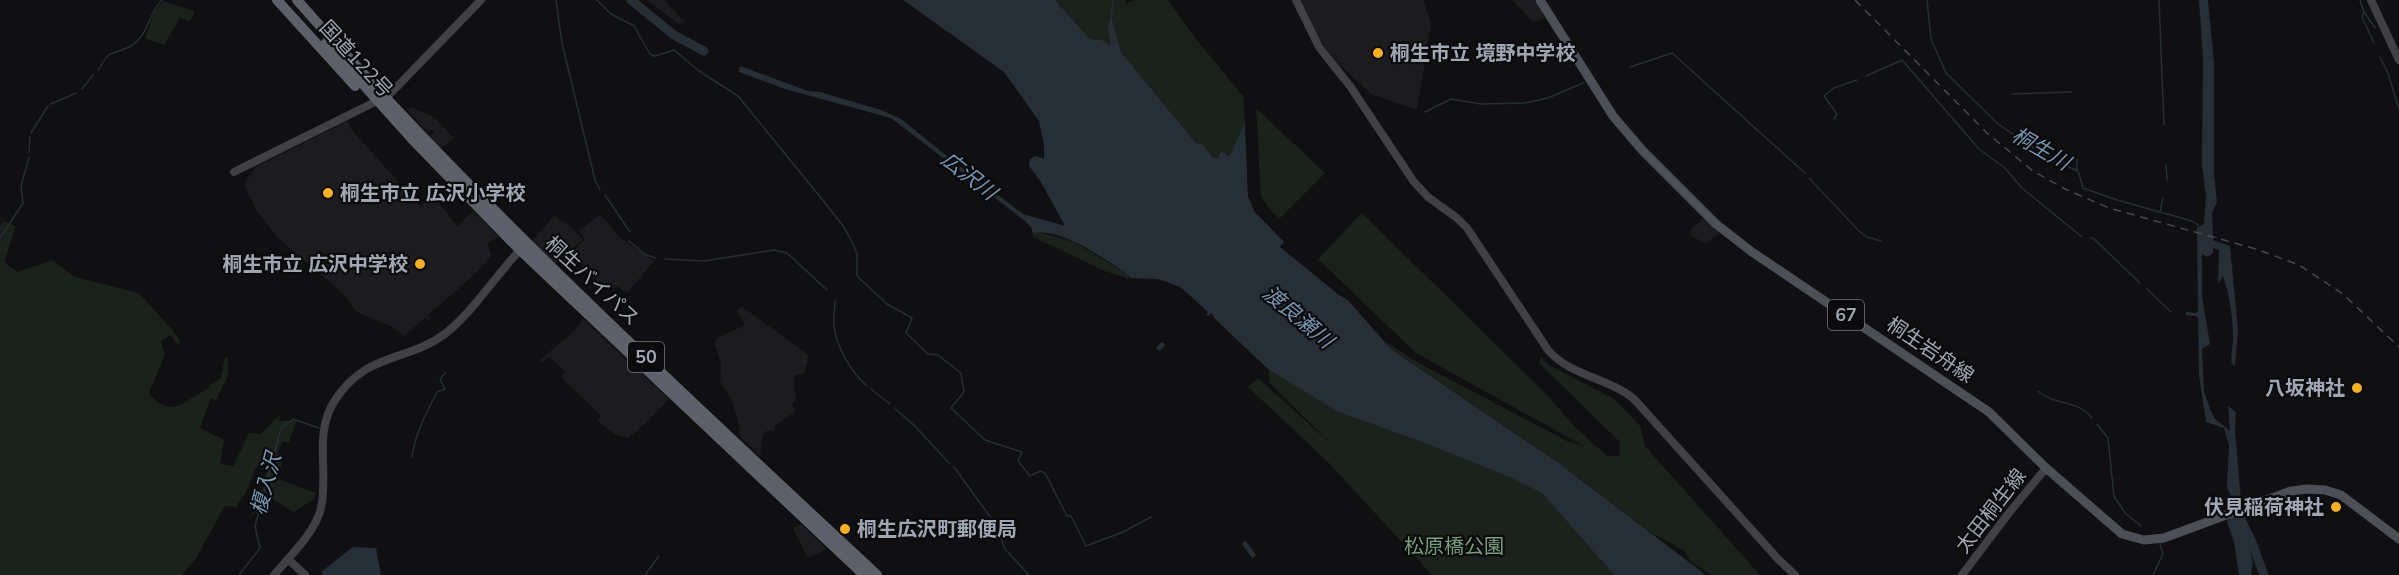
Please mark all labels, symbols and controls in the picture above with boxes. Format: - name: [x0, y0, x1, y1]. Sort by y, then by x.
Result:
- street label: 国道122号: [313, 15, 399, 103]
- place label: 桐生市立 境野中学校: [1390, 40, 1575, 67]
- marker: 桐生市立 境野中学校: [1371, 46, 1385, 60]
- water label: 桐生川: [2007, 121, 2077, 178]
- water label: 広沢川: [936, 146, 1004, 208]
- place label: 桐生市立 広沢小学校: [340, 180, 525, 207]
- marker: 桐生市立 広沢小学校: [321, 186, 335, 200]
- street label: 桐生バイパス: [539, 230, 645, 332]
- place label: 桐生市立 広沢中学校: [223, 251, 408, 278]
- marker: 桐生市立 広沢中学校: [413, 257, 427, 271]
- water label: 渡良瀬川: [1257, 279, 1341, 356]
- road number: 67: [1828, 300, 1864, 330]
- street label: 桐生岩舟線: [1881, 311, 1979, 389]
- road number: 50: [628, 342, 664, 372]
- place label: 八坂神社: [2265, 375, 2345, 402]
- marker: 八坂神社: [2350, 381, 2364, 395]
- water label: 榎入沢: [244, 447, 288, 518]
- street label: 太田桐生線: [1950, 463, 2032, 559]
- place label: 伏見稲荷神社: [2204, 494, 2324, 521]
- marker: 伏見稲荷神社: [2329, 500, 2343, 514]
- place label: 桐生広沢町郵便局: [857, 516, 1017, 543]
- marker: 桐生広沢町郵便局: [838, 522, 852, 536]
- park label: 松原橋公園: [1404, 533, 1504, 560]

